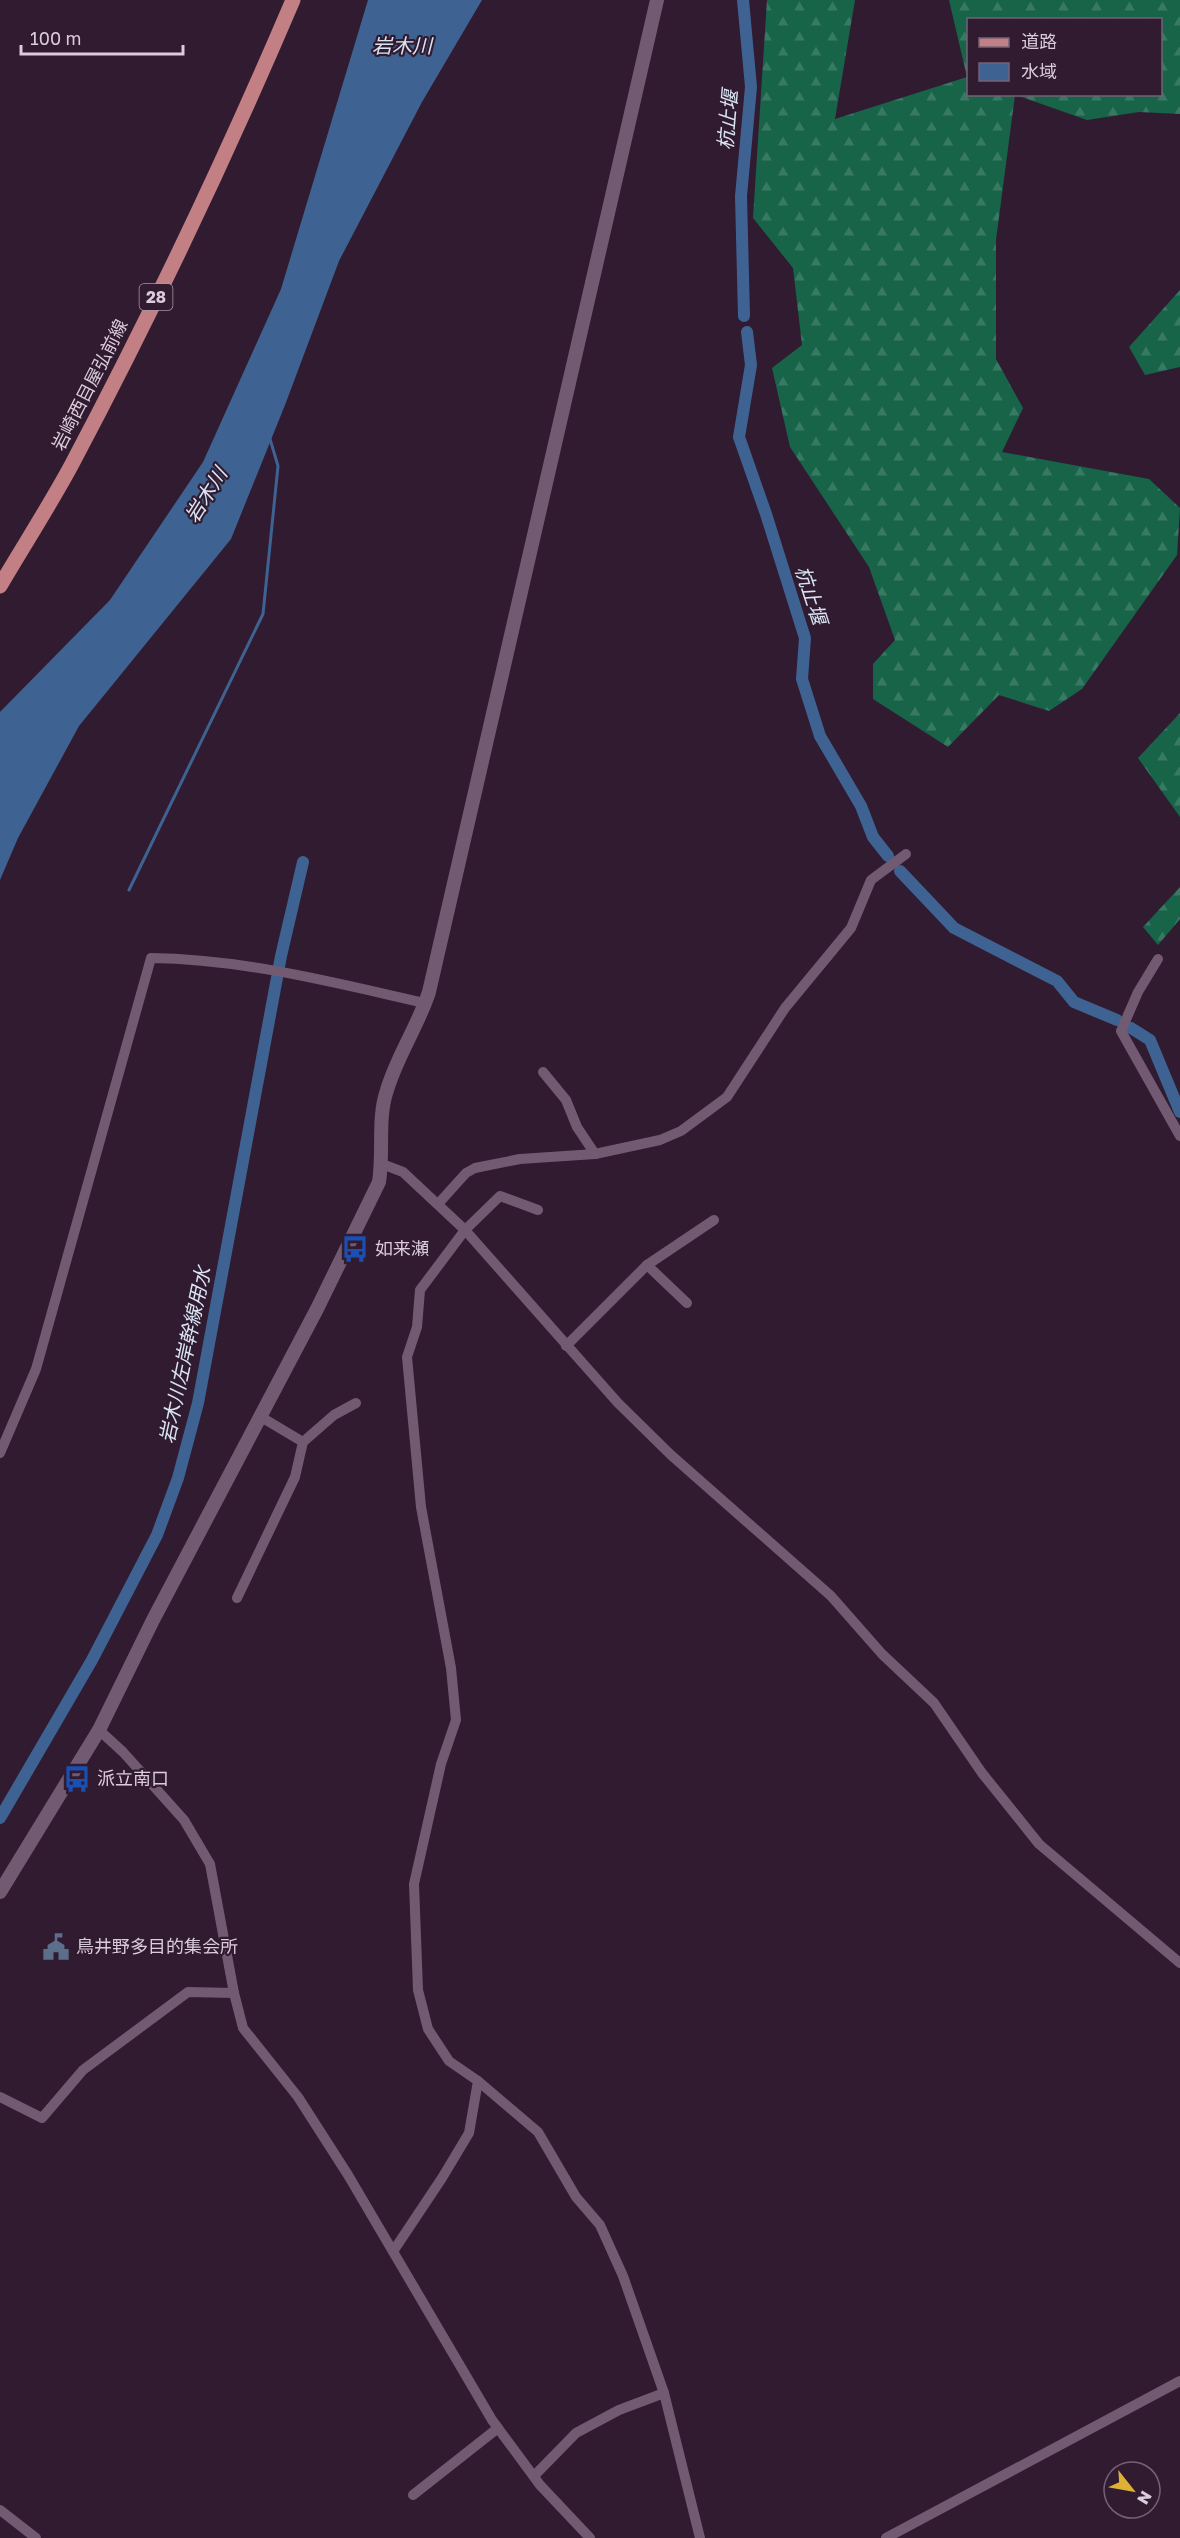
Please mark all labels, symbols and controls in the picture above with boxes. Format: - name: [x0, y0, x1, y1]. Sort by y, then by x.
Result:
- scale bar: [21, 18, 183, 56]
- legend: [967, 18, 1162, 96]
- text: 100 m: [30, 27, 81, 49]
- text: 道路: [1021, 30, 1057, 52]
- water label: 岩木川: [372, 33, 434, 57]
- text: 水域: [1021, 60, 1057, 82]
- water label: 杭止堰: [712, 85, 742, 151]
- road number: 28: [140, 284, 172, 310]
- street label: 岩崎西目屋弘前線: [47, 315, 132, 454]
- water label: 岩木川: [179, 461, 232, 526]
- water label: 杭止堰: [791, 562, 834, 631]
- bus stop icon: 如来瀬: [340, 1234, 370, 1264]
- place label: 如来瀬: [375, 1237, 429, 1259]
- water label: 岩木川左岸幹線用水: [154, 1262, 215, 1445]
- bus stop icon: 派立南口: [62, 1764, 92, 1794]
- place label: 派立南口: [97, 1767, 169, 1789]
- public building icon: 鳥井野多目的集会所: [41, 1932, 71, 1962]
- place label: 鳥井野多目的集会所: [76, 1935, 238, 1957]
- north arrow: [1102, 2460, 1162, 2520]
- text: N: [1133, 2487, 1157, 2508]

